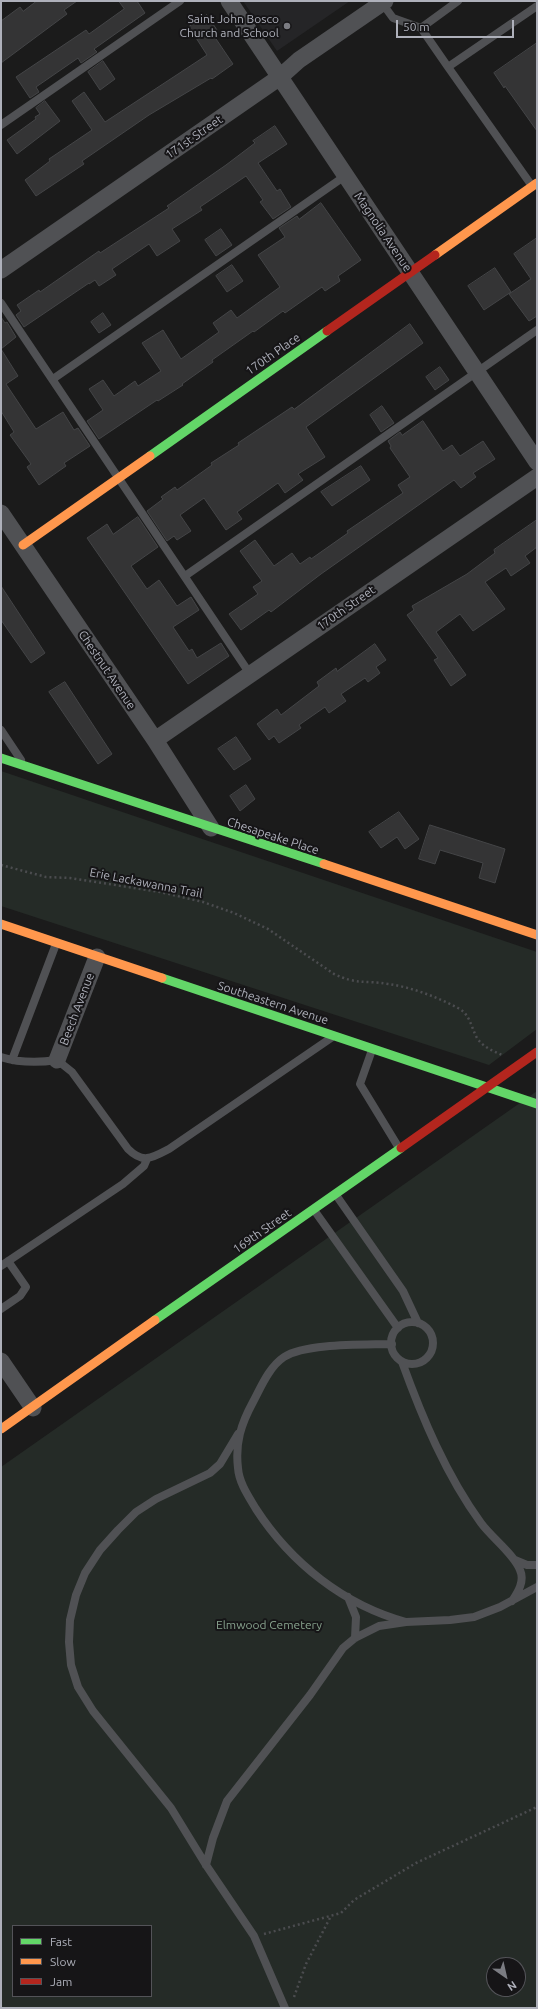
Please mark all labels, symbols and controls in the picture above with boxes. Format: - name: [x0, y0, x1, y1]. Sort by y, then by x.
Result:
- place label: Saint John Bosco Church and School: [180, 12, 279, 40]
- scale bar: [398, 12, 516, 38]
- text: 50 m: [403, 20, 430, 33]
- marker: Saint John Bosco Church and School: [282, 21, 292, 31]
- street label: 171st Street: [163, 112, 225, 162]
- street label: Magnolia Avenue: [351, 190, 415, 274]
- street label: 170th Place: [243, 330, 303, 378]
- street label: 170th Street: [314, 583, 378, 633]
- street label: Chestnut Avenue: [75, 628, 139, 712]
- street label: Chesapeake Place: [225, 814, 321, 858]
- street label: Erie Lackawanna Trail: [88, 865, 204, 901]
- street label: Beech Avenue: [57, 971, 97, 1047]
- street label: Southeastern Avenue: [216, 978, 330, 1028]
- street label: 169th Street: [230, 1206, 294, 1256]
- park label: Elmwood Cemetery: [216, 1618, 322, 1632]
- legend: [12, 1925, 152, 1997]
- text: Fast: [50, 1935, 72, 1948]
- text: Slow: [50, 1955, 76, 1968]
- north arrow: [486, 1957, 526, 1997]
- text: Jam: [50, 1975, 72, 1988]
- text: N: [505, 1979, 519, 1993]

